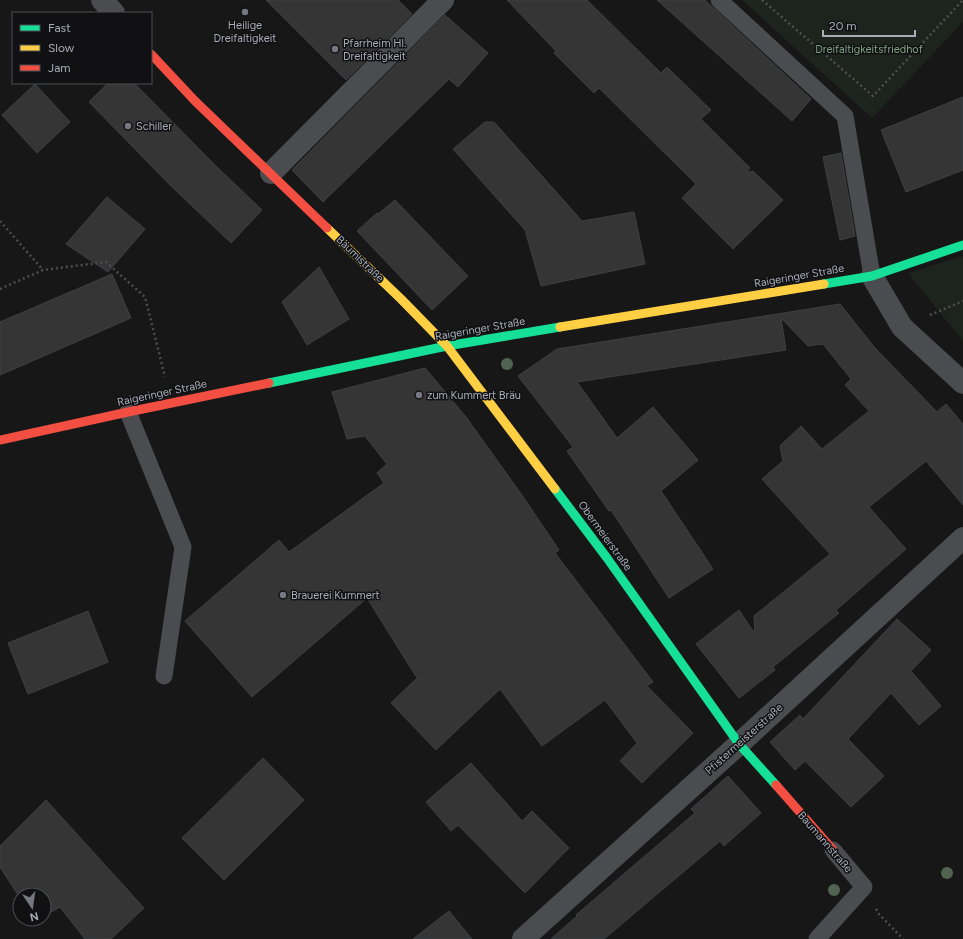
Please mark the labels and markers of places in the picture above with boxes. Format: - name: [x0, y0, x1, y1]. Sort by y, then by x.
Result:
- marker: Heilige Dreifaltigkeit: [240, 7, 250, 17]
- place label: Heilige Dreifaltigkeit: [214, 19, 277, 45]
- place label: Pfarrheim Hl. Dreifaltigkeit: [343, 37, 406, 63]
- marker: Pfarrheim Hl. Dreifaltigkeit: [330, 44, 340, 54]
- place label: Schiller: [136, 120, 172, 133]
- marker: Schiller: [123, 121, 133, 131]
- place label: zum Kummert Bräu: [427, 389, 521, 402]
- marker: zum Kummert Bräu: [414, 390, 424, 400]
- place label: Brauerei Kummert: [291, 589, 380, 602]
- marker: Brauerei Kummert: [278, 590, 288, 600]

